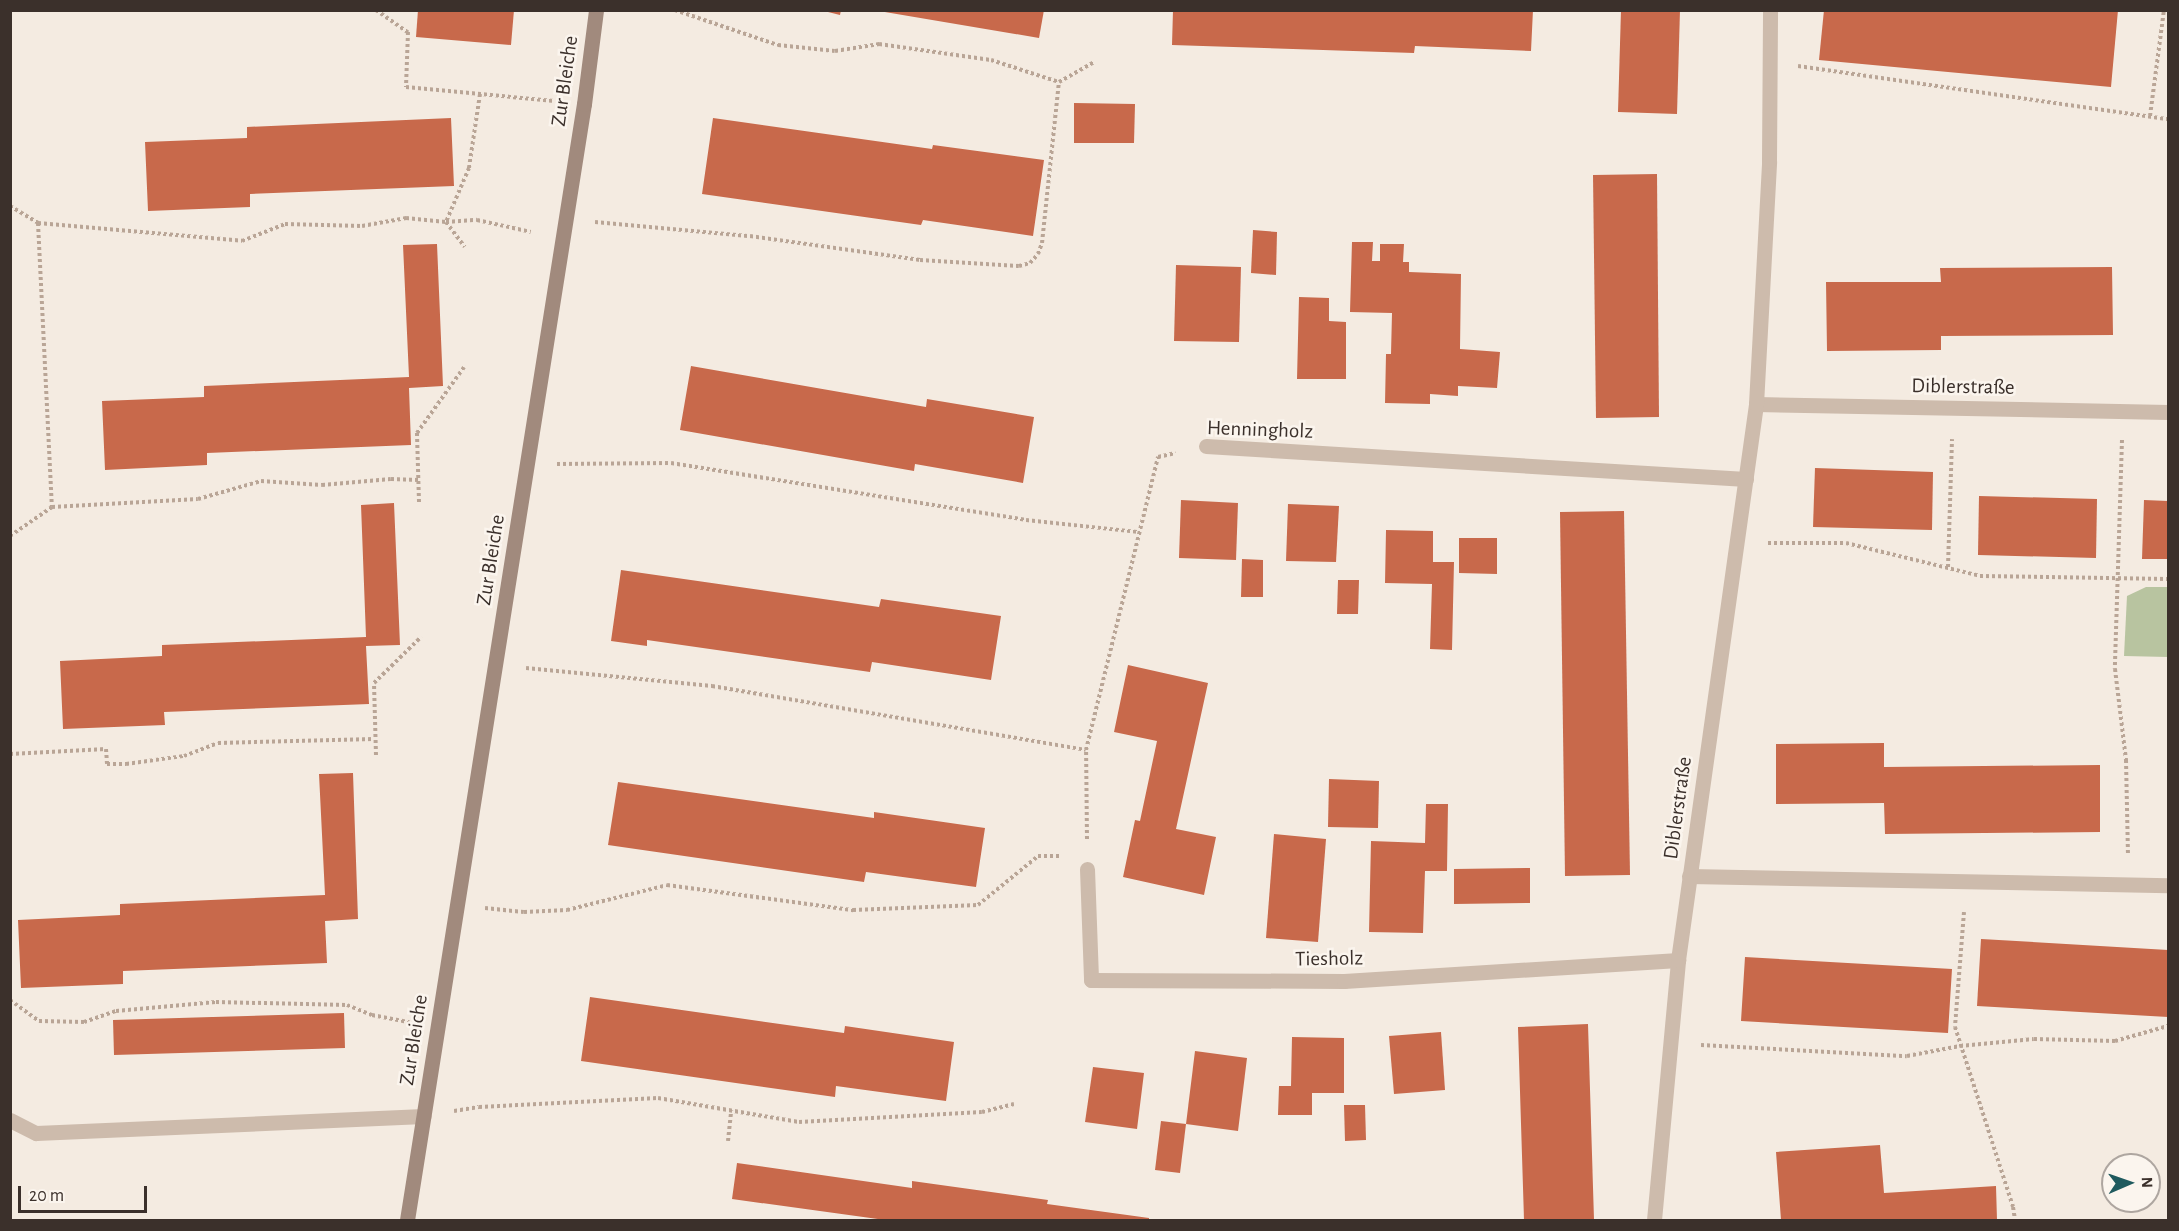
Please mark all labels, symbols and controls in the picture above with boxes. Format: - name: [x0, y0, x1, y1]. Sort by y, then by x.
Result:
- street label: Zur Bleiche: [546, 34, 584, 128]
- street label: Diblerstraße: [1911, 374, 2015, 400]
- street label: Henningholz: [1206, 416, 1314, 444]
- street label: Zur Bleiche: [471, 513, 511, 607]
- street label: Diblerstraße: [1658, 755, 1698, 861]
- street label: Tiesholz: [1295, 946, 1363, 972]
- street label: Zur Bleiche: [394, 993, 434, 1087]
- north arrow: [2101, 1153, 2161, 1213]
- scale bar: [21, 1174, 150, 1212]
- text: N: [2139, 1177, 2155, 1188]
- text: 20 m: [29, 1187, 64, 1205]

